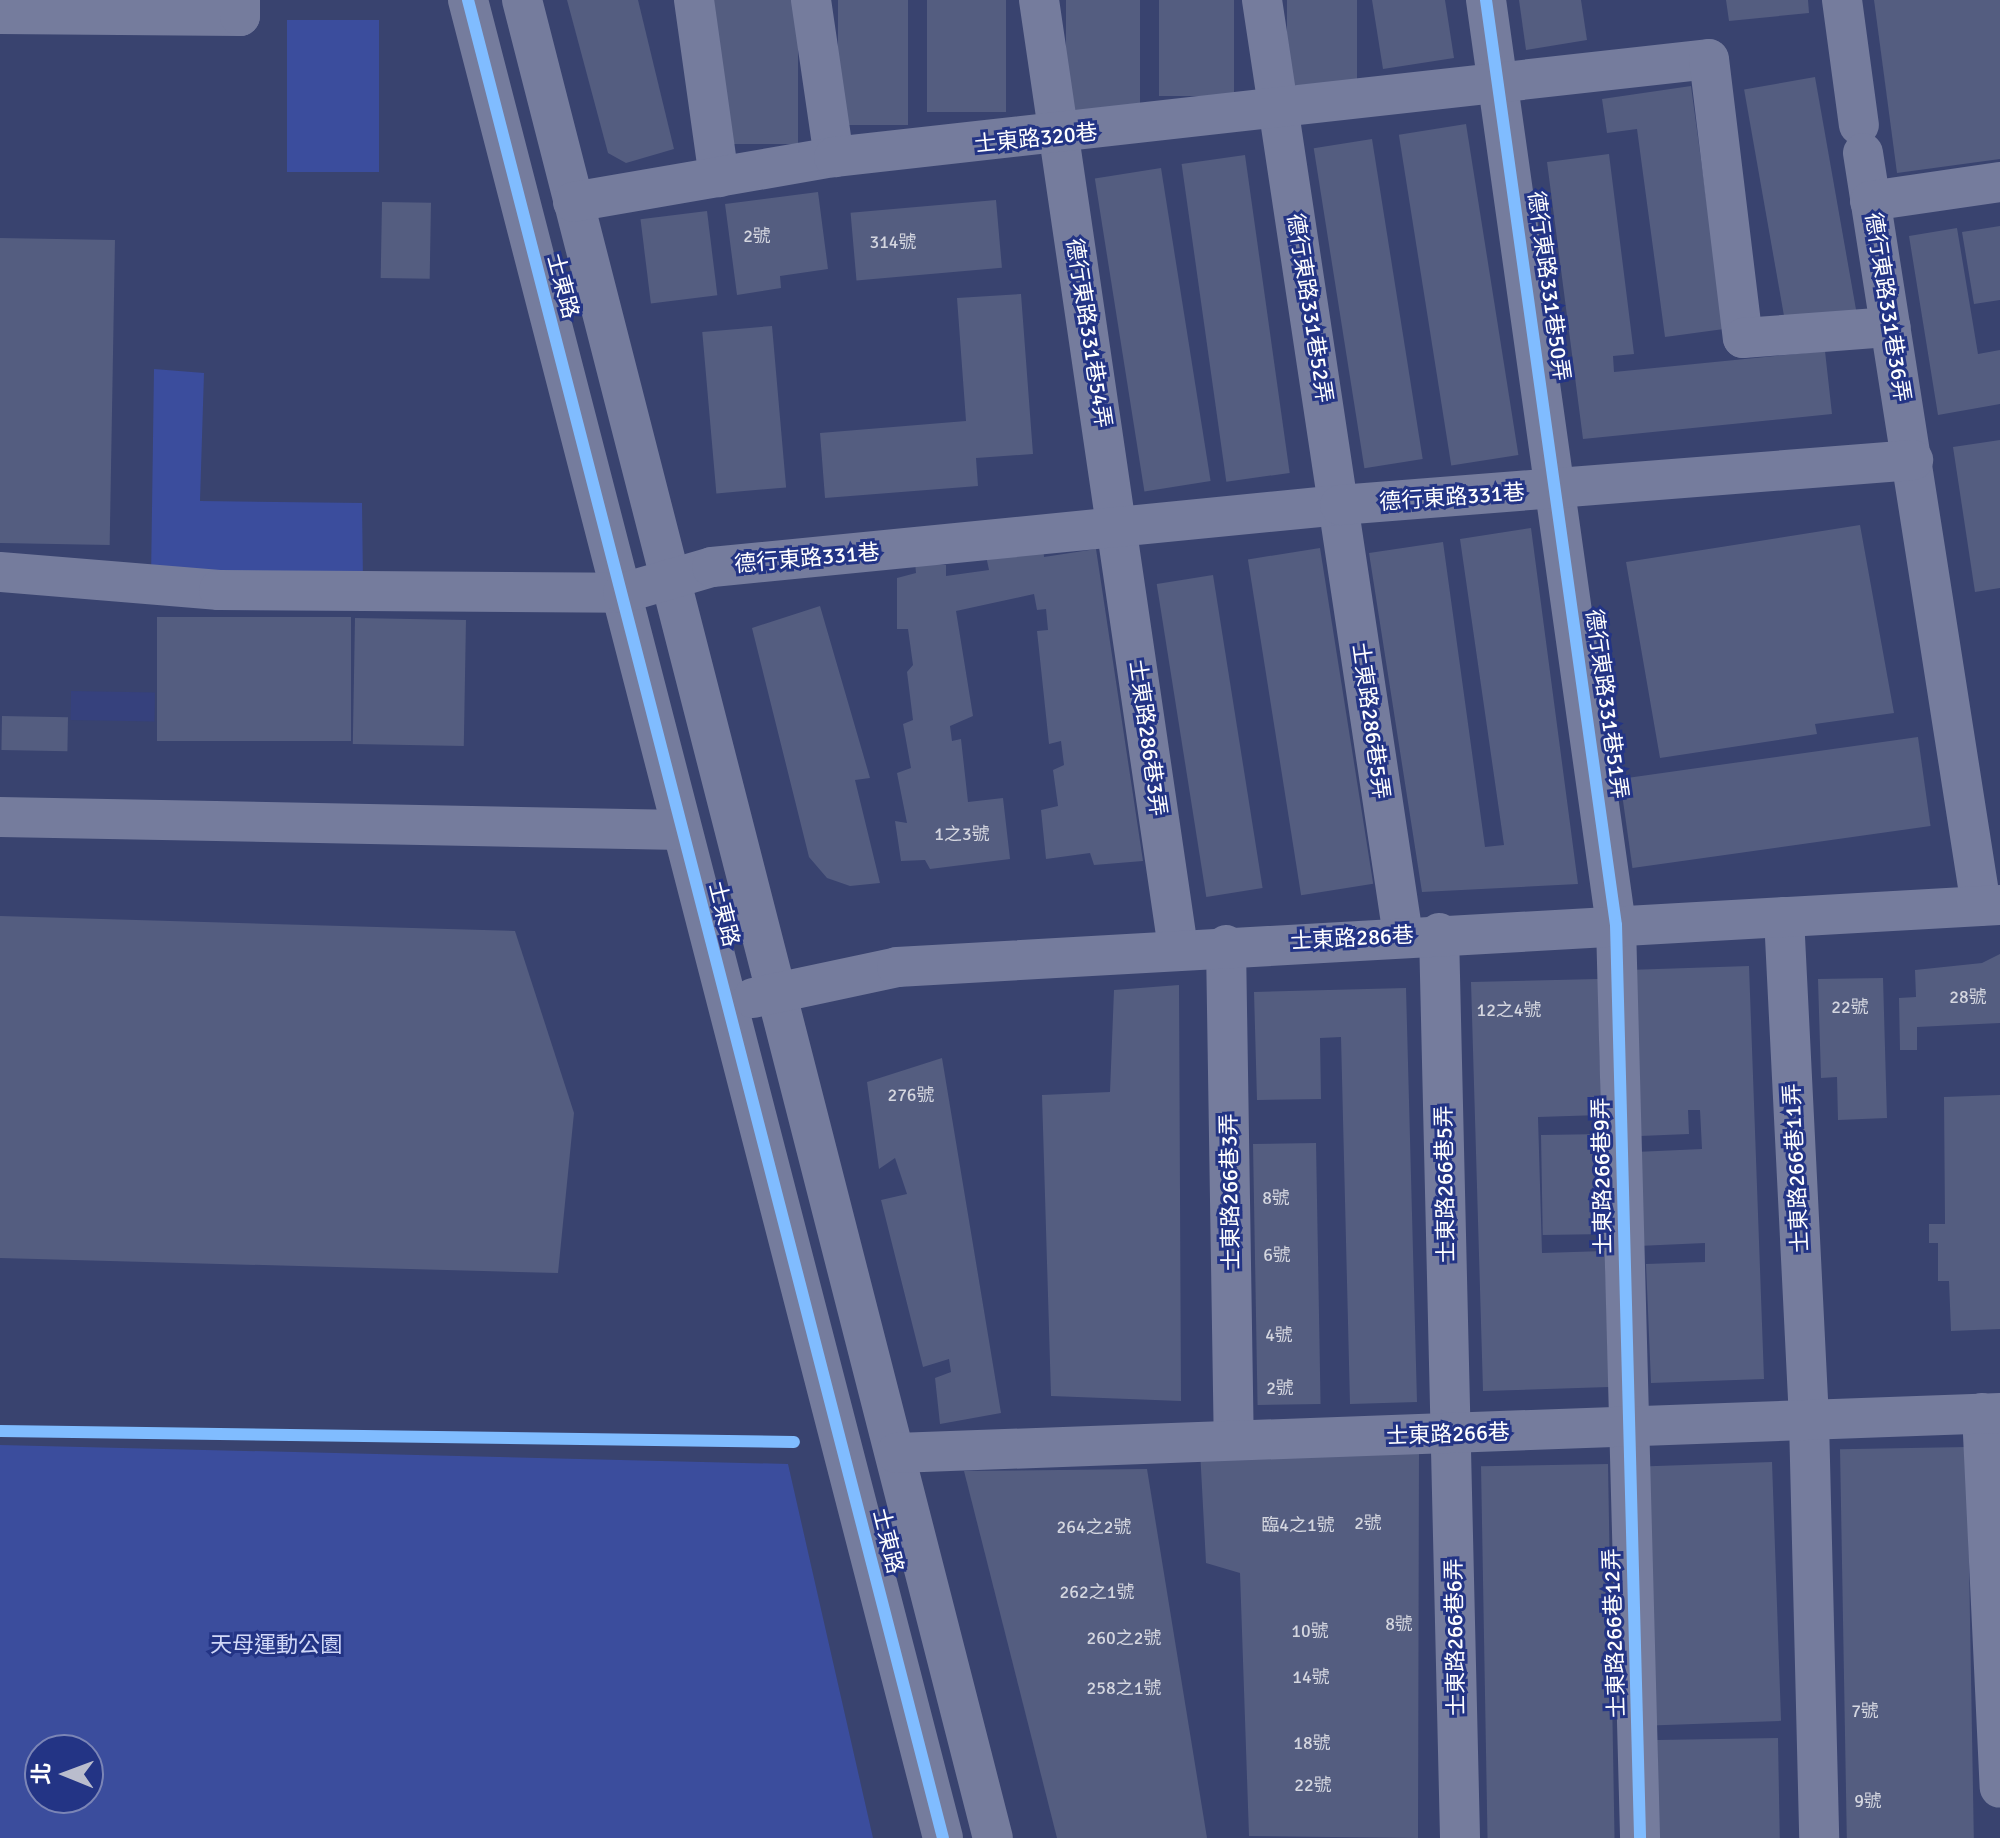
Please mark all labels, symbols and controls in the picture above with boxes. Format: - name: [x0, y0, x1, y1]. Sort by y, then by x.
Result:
- street label: 士東路320巷: [973, 118, 1099, 158]
- street label: 德行東路331巷50弄: [1523, 189, 1575, 383]
- street label: 德行東路331巷36弄: [1860, 210, 1916, 404]
- street label: 德行東路331巷52弄: [1282, 211, 1338, 405]
- house number: 2號: [743, 225, 771, 247]
- house number: 314號: [869, 231, 917, 253]
- street label: 德行東路331巷54弄: [1061, 236, 1117, 430]
- street label: 士東路: [542, 251, 584, 321]
- street label: 德行東路331巷: [1378, 479, 1526, 515]
- street label: 德行東路331巷: [733, 539, 881, 577]
- street label: 德行東路331巷51弄: [1581, 607, 1633, 801]
- street label: 士東路286巷5弄: [1347, 641, 1395, 801]
- street label: 士東路286巷3弄: [1124, 658, 1172, 818]
- house number: 1之3號: [934, 823, 990, 845]
- street label: 士東路: [703, 879, 745, 949]
- street label: 士東路286巷: [1290, 922, 1414, 954]
- house number: 28號: [1949, 986, 1987, 1008]
- house number: 22號: [1831, 996, 1869, 1018]
- house number: 12之4號: [1476, 999, 1542, 1021]
- street label: 士東路266巷11弄: [1778, 1083, 1814, 1253]
- house number: 276號: [887, 1084, 935, 1106]
- street label: 士東路266巷9弄: [1587, 1097, 1617, 1255]
- street label: 士東路266巷5弄: [1430, 1105, 1460, 1263]
- street label: 士東路266巷3弄: [1215, 1113, 1245, 1271]
- house number: 8號: [1262, 1187, 1290, 1209]
- house number: 6號: [1263, 1244, 1291, 1266]
- house number: 4號: [1265, 1324, 1293, 1346]
- house number: 2號: [1266, 1377, 1294, 1399]
- street label: 士東路266巷: [1386, 1419, 1510, 1449]
- street label: 士東路: [867, 1506, 909, 1576]
- house number: 2號: [1354, 1512, 1382, 1534]
- house number: 臨4之1號: [1261, 1514, 1335, 1536]
- house number: 264之2號: [1057, 1516, 1131, 1538]
- street label: 士東路266巷12弄: [1598, 1548, 1630, 1718]
- street label: 士東路266巷6弄: [1440, 1558, 1470, 1716]
- house number: 262之1號: [1060, 1581, 1134, 1603]
- house number: 8號: [1385, 1613, 1413, 1635]
- house number: 10號: [1291, 1620, 1329, 1642]
- house number: 260之2號: [1087, 1627, 1161, 1649]
- park label: 天母運動公園: [210, 1632, 342, 1658]
- house number: 14號: [1292, 1666, 1330, 1688]
- house number: 258之1號: [1087, 1677, 1161, 1699]
- house number: 7號: [1851, 1700, 1879, 1722]
- house number: 18號: [1293, 1732, 1331, 1754]
- north arrow: [24, 1734, 104, 1814]
- text: 北: [28, 1762, 55, 1785]
- house number: 22號: [1294, 1774, 1332, 1796]
- house number: 9號: [1854, 1790, 1882, 1812]

